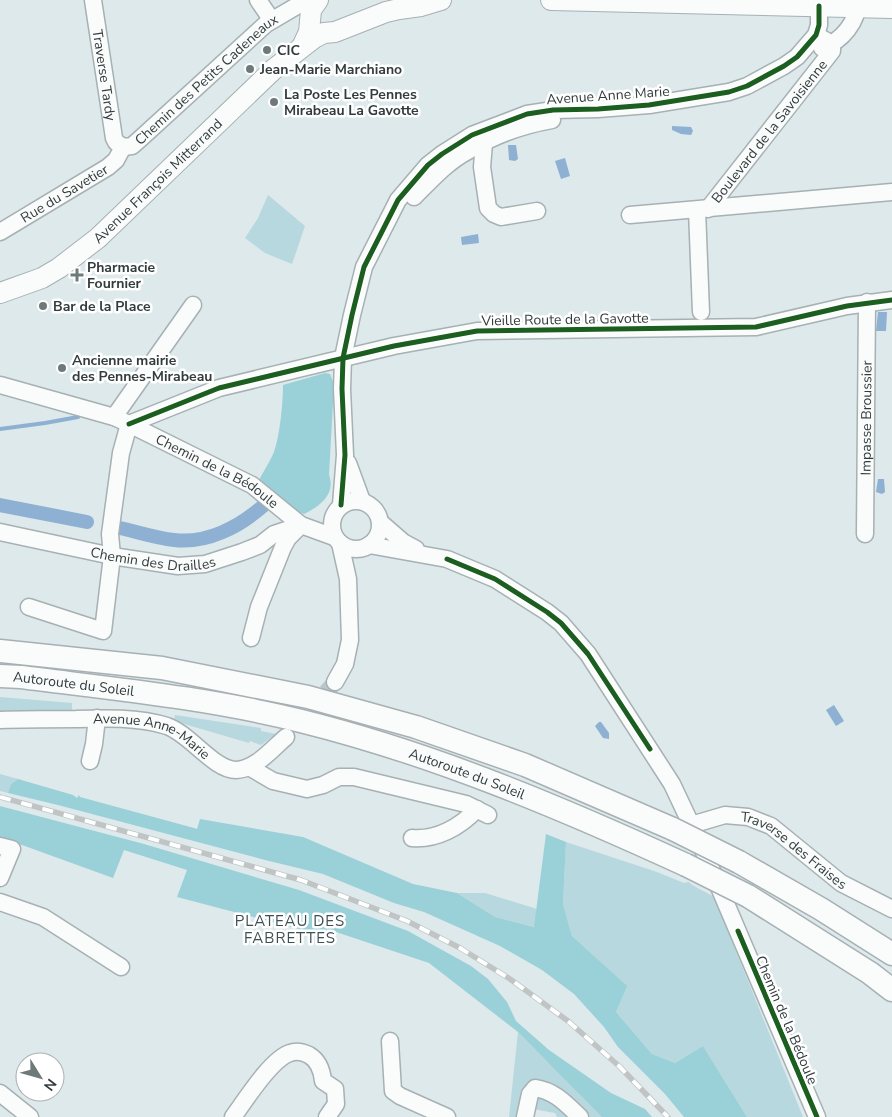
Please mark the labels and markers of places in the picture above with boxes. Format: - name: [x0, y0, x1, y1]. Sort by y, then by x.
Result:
- place label: CIC: [277, 41, 300, 60]
- marker: CIC: [261, 44, 273, 56]
- place label: Jean-Marie Marchiano: [259, 60, 402, 79]
- marker: Jean-Marie Marchiano: [244, 63, 256, 75]
- place label: La Poste Les Pennes Mirabeau La Gavotte: [284, 85, 419, 120]
- marker: La Poste Les Pennes Mirabeau La Gavotte: [268, 96, 280, 108]
- place label: Pharmacie Fournier: [87, 258, 156, 293]
- marker: Pharmacie Fournier: [71, 269, 83, 281]
- place label: Bar de la Place: [53, 297, 151, 316]
- marker: Bar de la Place: [37, 300, 49, 312]
- place label: Ancienne mairie des Pennes-Mirabeau: [72, 351, 212, 386]
- marker: Ancienne mairie des Pennes-Mirabeau: [56, 362, 68, 374]

